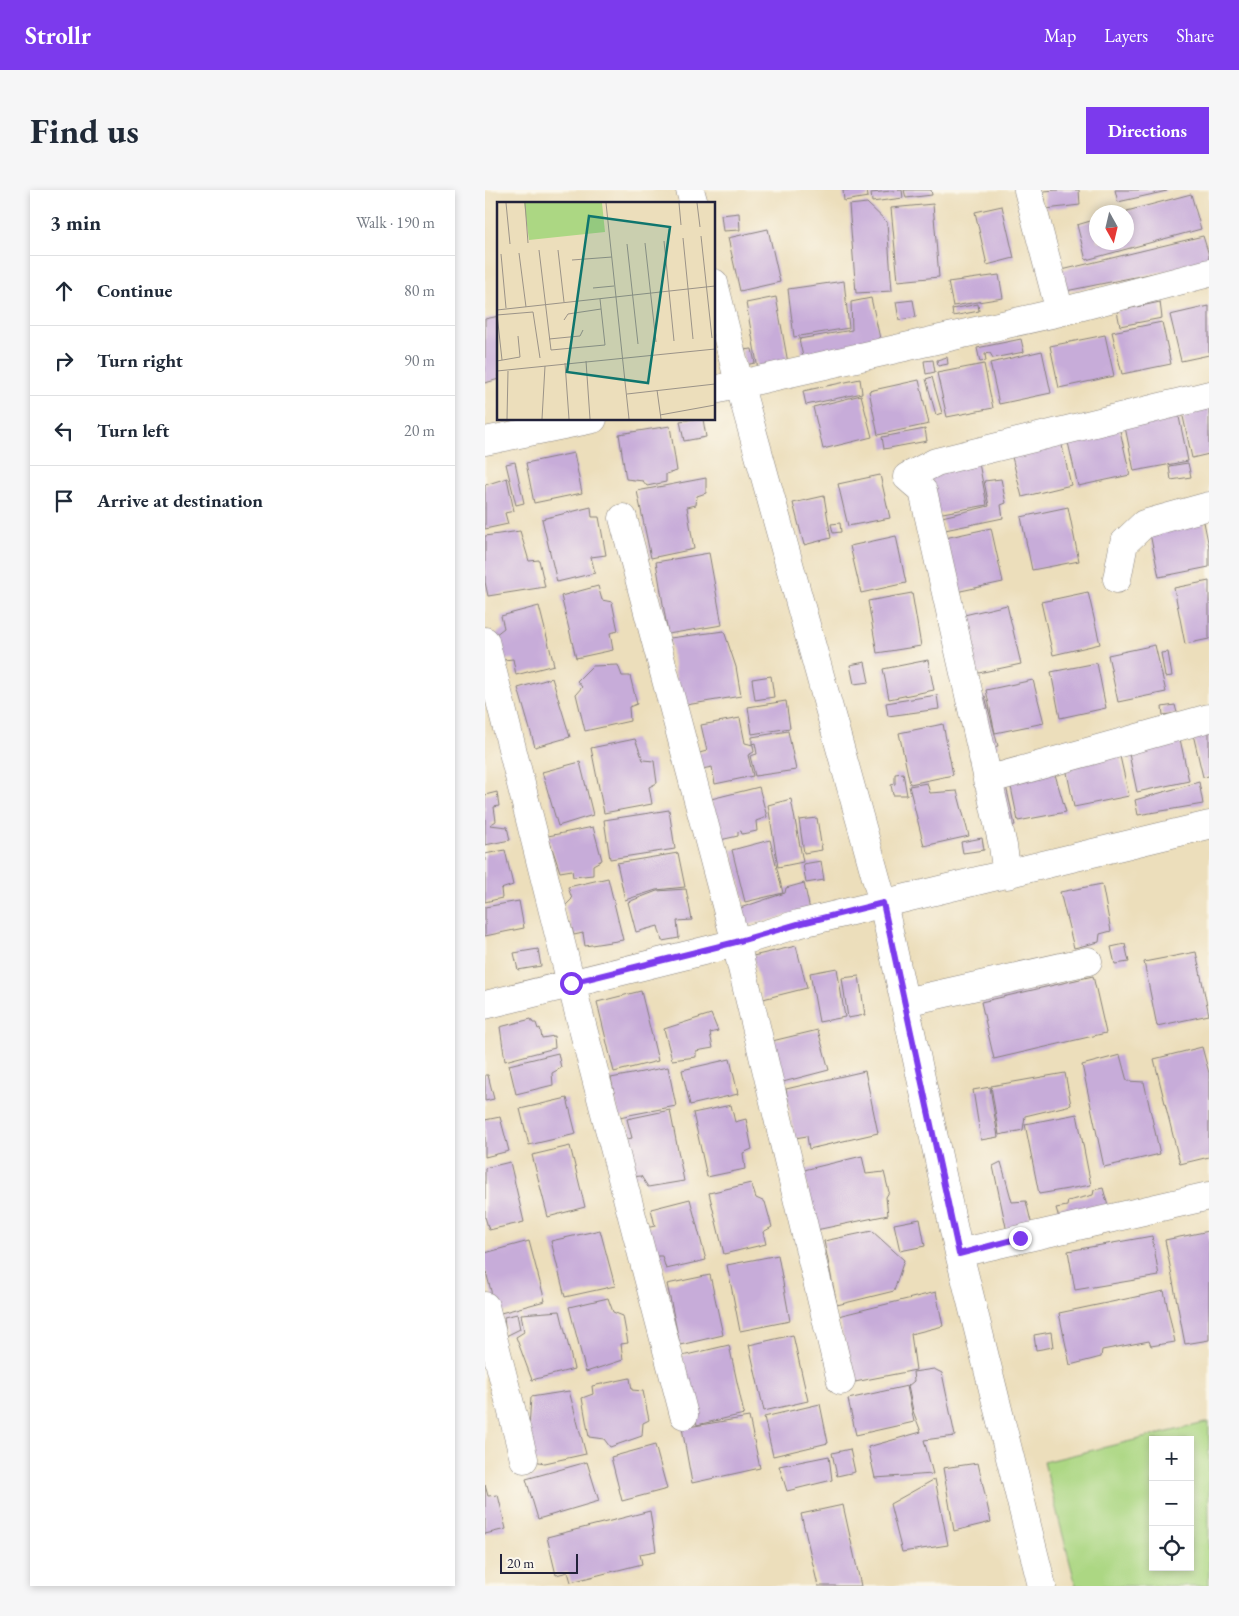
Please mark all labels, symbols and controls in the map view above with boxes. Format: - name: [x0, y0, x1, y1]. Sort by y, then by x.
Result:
- text: Strollr: [25, 20, 91, 51]
- text: Map: [1044, 24, 1076, 47]
- text: Layers: [1104, 24, 1148, 47]
- text: Share: [1176, 24, 1214, 47]
- button: Directions: [1086, 107, 1209, 154]
- text: Find us: [30, 108, 139, 153]
- inset map: [497, 202, 715, 420]
- north arrow: [1089, 205, 1134, 250]
- text: 3 min: [50, 209, 101, 236]
- text: Walk · 190 m: [356, 212, 435, 233]
- icon: ahead: [50, 277, 78, 305]
- text: Continue: [97, 278, 172, 303]
- text: 80 m: [404, 280, 435, 301]
- icon: right: [50, 347, 78, 375]
- text: Turn right: [97, 348, 183, 373]
- text: 90 m: [404, 350, 435, 371]
- icon: left: [50, 417, 78, 445]
- text: Turn left: [97, 418, 169, 443]
- text: 20 m: [404, 420, 435, 441]
- icon: arrive: [50, 487, 78, 515]
- text: Arrive at destination: [97, 488, 263, 513]
- route start: [560, 972, 583, 995]
- route end: [1009, 1227, 1032, 1250]
- map controls: [1149, 1436, 1194, 1571]
- button: +: [1149, 1436, 1194, 1481]
- button: −: [1149, 1481, 1194, 1526]
- button: locate: [1149, 1526, 1194, 1571]
- scale bar: [500, 1551, 577, 1574]
- text: 20 m: [507, 1554, 534, 1572]

